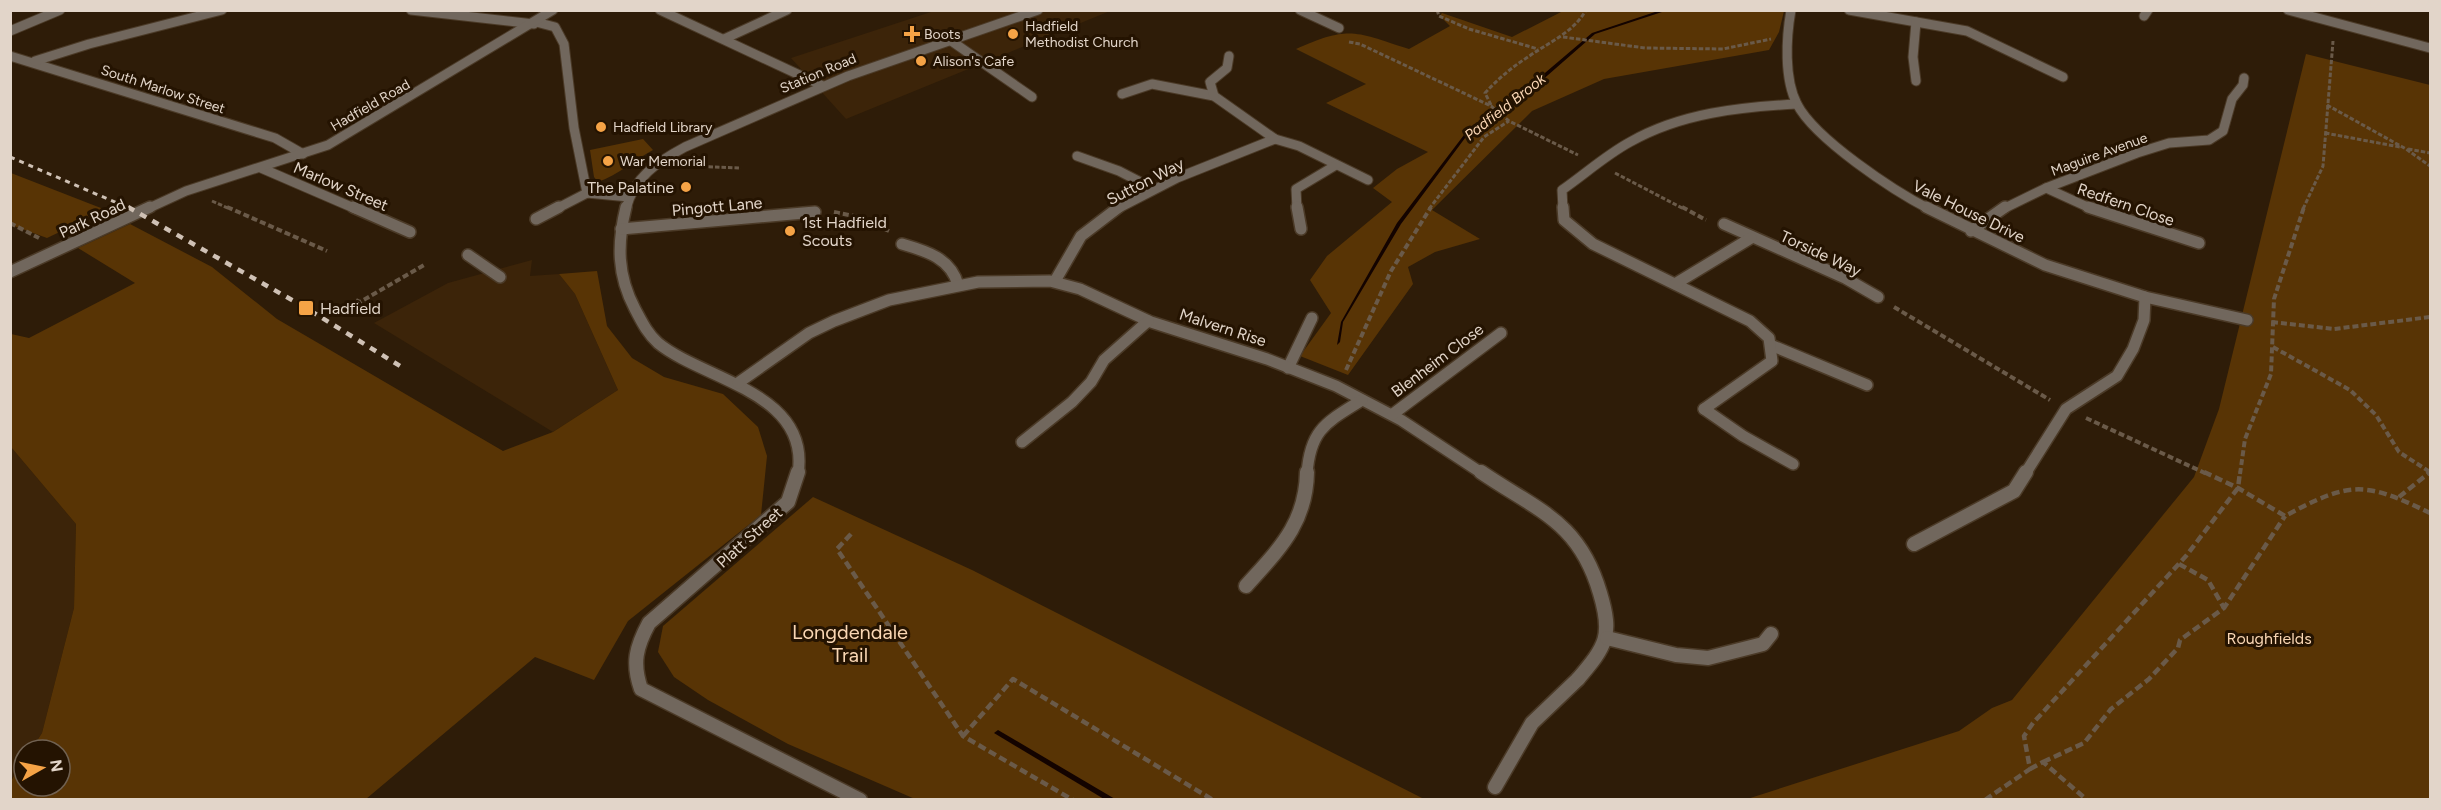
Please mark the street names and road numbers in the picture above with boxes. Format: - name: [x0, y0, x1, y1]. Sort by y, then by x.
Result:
- street label: Station Road: [778, 50, 859, 97]
- street label: South Marlow Street: [99, 61, 227, 118]
- street label: Hadfield Road: [328, 76, 413, 135]
- street label: Maguire Avenue: [2049, 129, 2150, 180]
- street label: Sutton Way: [1103, 154, 1188, 209]
- street label: Marlow Street: [291, 158, 391, 215]
- street label: Vale House Drive: [1910, 176, 2028, 247]
- street label: Redfern Close: [2075, 179, 2177, 230]
- street label: Pingott Lane: [671, 193, 763, 220]
- street label: Park Road: [56, 195, 128, 242]
- street label: Torside Way: [1777, 226, 1865, 281]
- street label: Malvern Rise: [1177, 304, 1269, 351]
- street label: Blenheim Close: [1387, 319, 1487, 401]
- street label: Platt Street: [713, 503, 786, 572]

